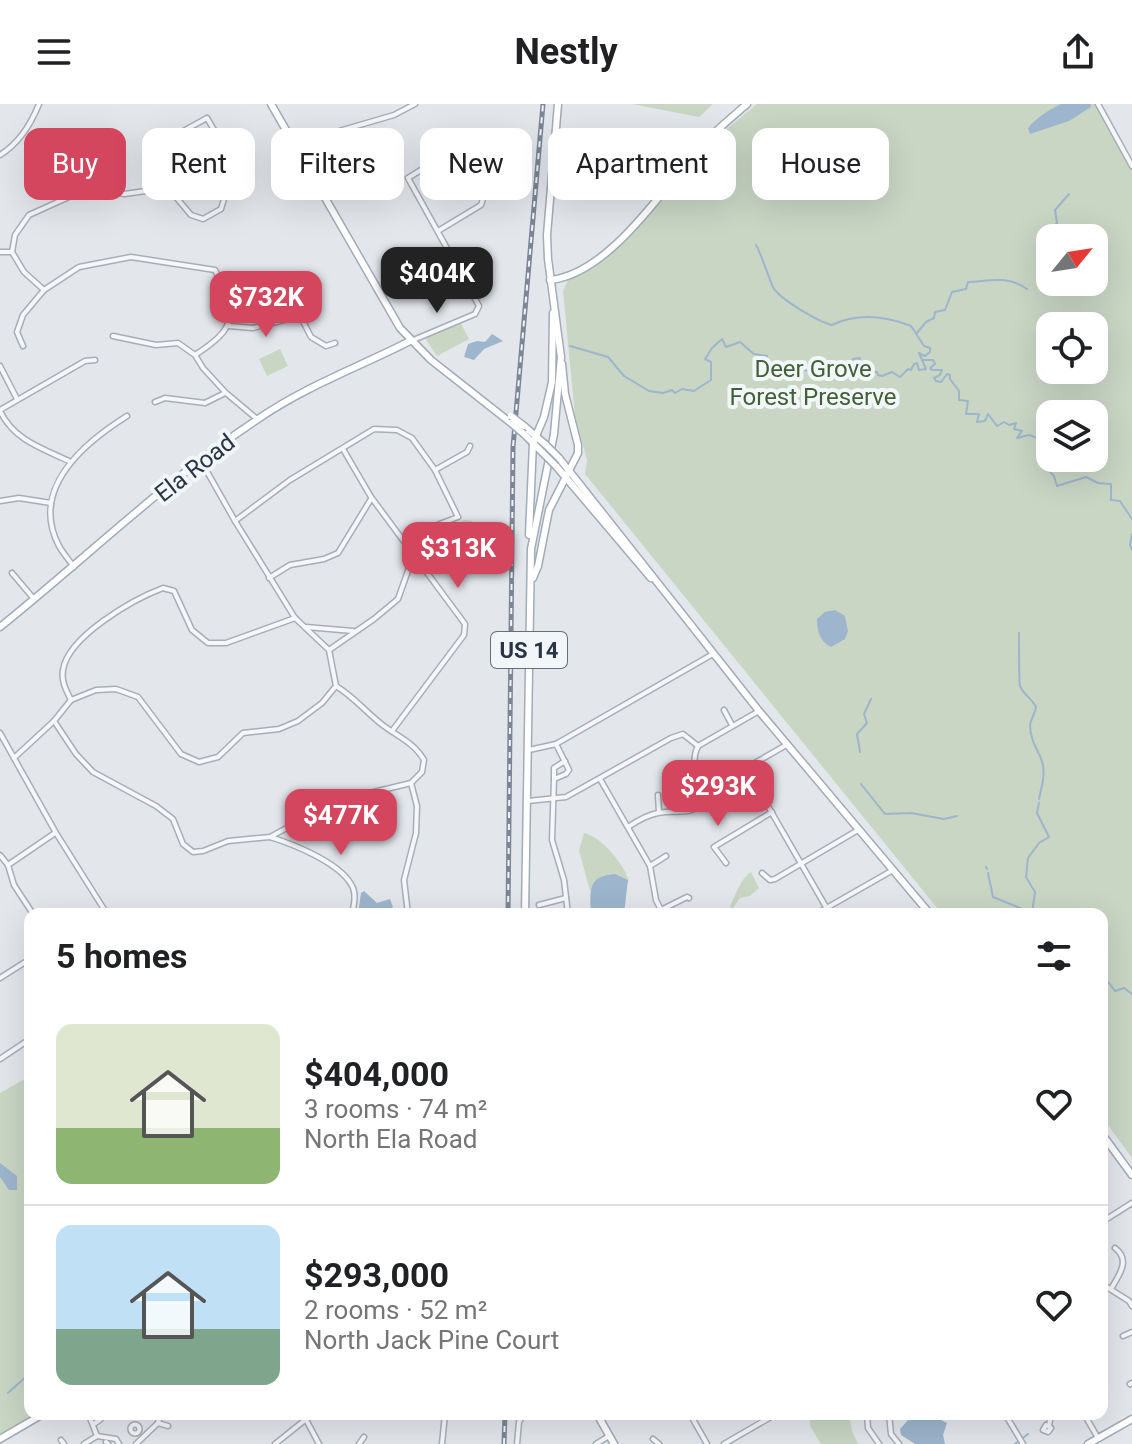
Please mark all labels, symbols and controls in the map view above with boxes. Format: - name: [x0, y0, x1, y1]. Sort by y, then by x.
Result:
- icon: menu: [32, 30, 76, 74]
- icon: share: [1056, 30, 1100, 74]
- text: Nestly: [514, 31, 618, 73]
- chip: Buy: [24, 128, 126, 200]
- chip: Rent: [142, 128, 255, 200]
- chip: Filters: [271, 128, 404, 200]
- chip: New: [420, 128, 532, 200]
- chip: Apartment: [548, 128, 736, 200]
- chip: House: [752, 128, 889, 200]
- north arrow: [1036, 224, 1108, 296]
- map controls: [1036, 224, 1108, 472]
- pin: $404K: [381, 247, 493, 315]
- text: $404K: [399, 258, 475, 288]
- pin: $732K: [210, 271, 322, 339]
- text: $732K: [228, 282, 304, 312]
- button: locate: [1036, 312, 1108, 384]
- park label: Deer Grove Forest Preserve: [730, 355, 896, 411]
- button: layers: [1036, 400, 1108, 472]
- street label: Ela Road: [150, 428, 240, 508]
- pin: $313K: [402, 522, 514, 590]
- text: $313K: [420, 533, 496, 563]
- road number: US 14: [491, 632, 567, 668]
- pin: $293K: [662, 760, 774, 828]
- text: $293K: [680, 771, 756, 801]
- pin: $477K: [285, 789, 397, 857]
- text: $477K: [303, 800, 379, 830]
- icon: filters: [1032, 934, 1076, 978]
- text: 5 homes: [56, 936, 187, 976]
- text: $404,000: [304, 1054, 449, 1094]
- icon: home: [120, 1056, 216, 1152]
- icon: heart: [1032, 1082, 1076, 1126]
- text: 3 rooms · 74 m²: [304, 1094, 487, 1124]
- text: North Ela Road: [304, 1124, 477, 1154]
- text: $293,000: [304, 1255, 449, 1295]
- icon: home: [120, 1257, 216, 1353]
- icon: heart: [1032, 1283, 1076, 1327]
- text: 2 rooms · 52 m²: [304, 1295, 487, 1325]
- text: North Jack Pine Court: [304, 1325, 559, 1355]

